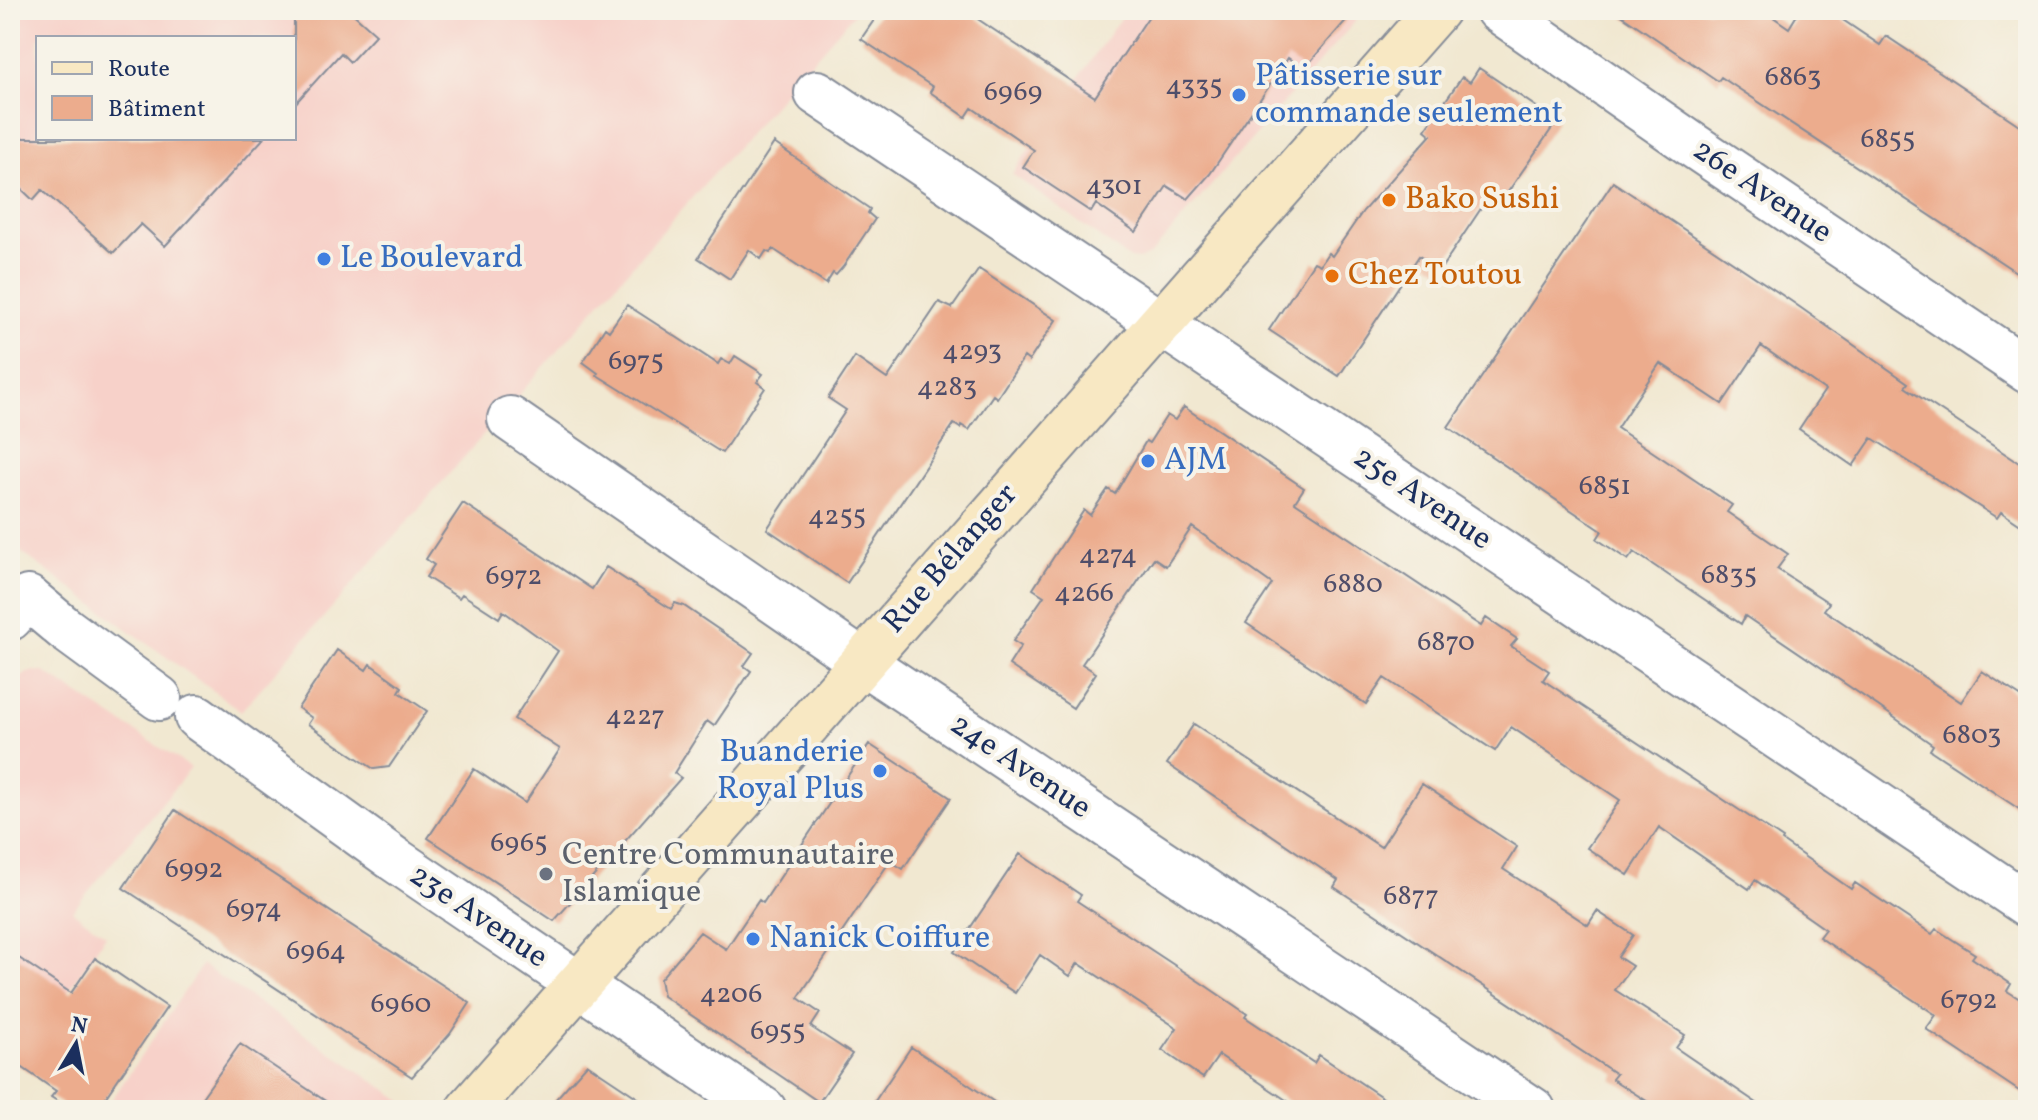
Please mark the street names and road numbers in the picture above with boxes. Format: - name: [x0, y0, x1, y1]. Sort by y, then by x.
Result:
- street label: 26e Avenue: [1684, 129, 1840, 255]
- street label: 25e Avenue: [1344, 436, 1500, 562]
- street label: Rue Bélanger: [873, 474, 1029, 644]
- street label: 24e Avenue: [941, 704, 1099, 830]
- street label: 23e Avenue: [400, 854, 556, 980]

